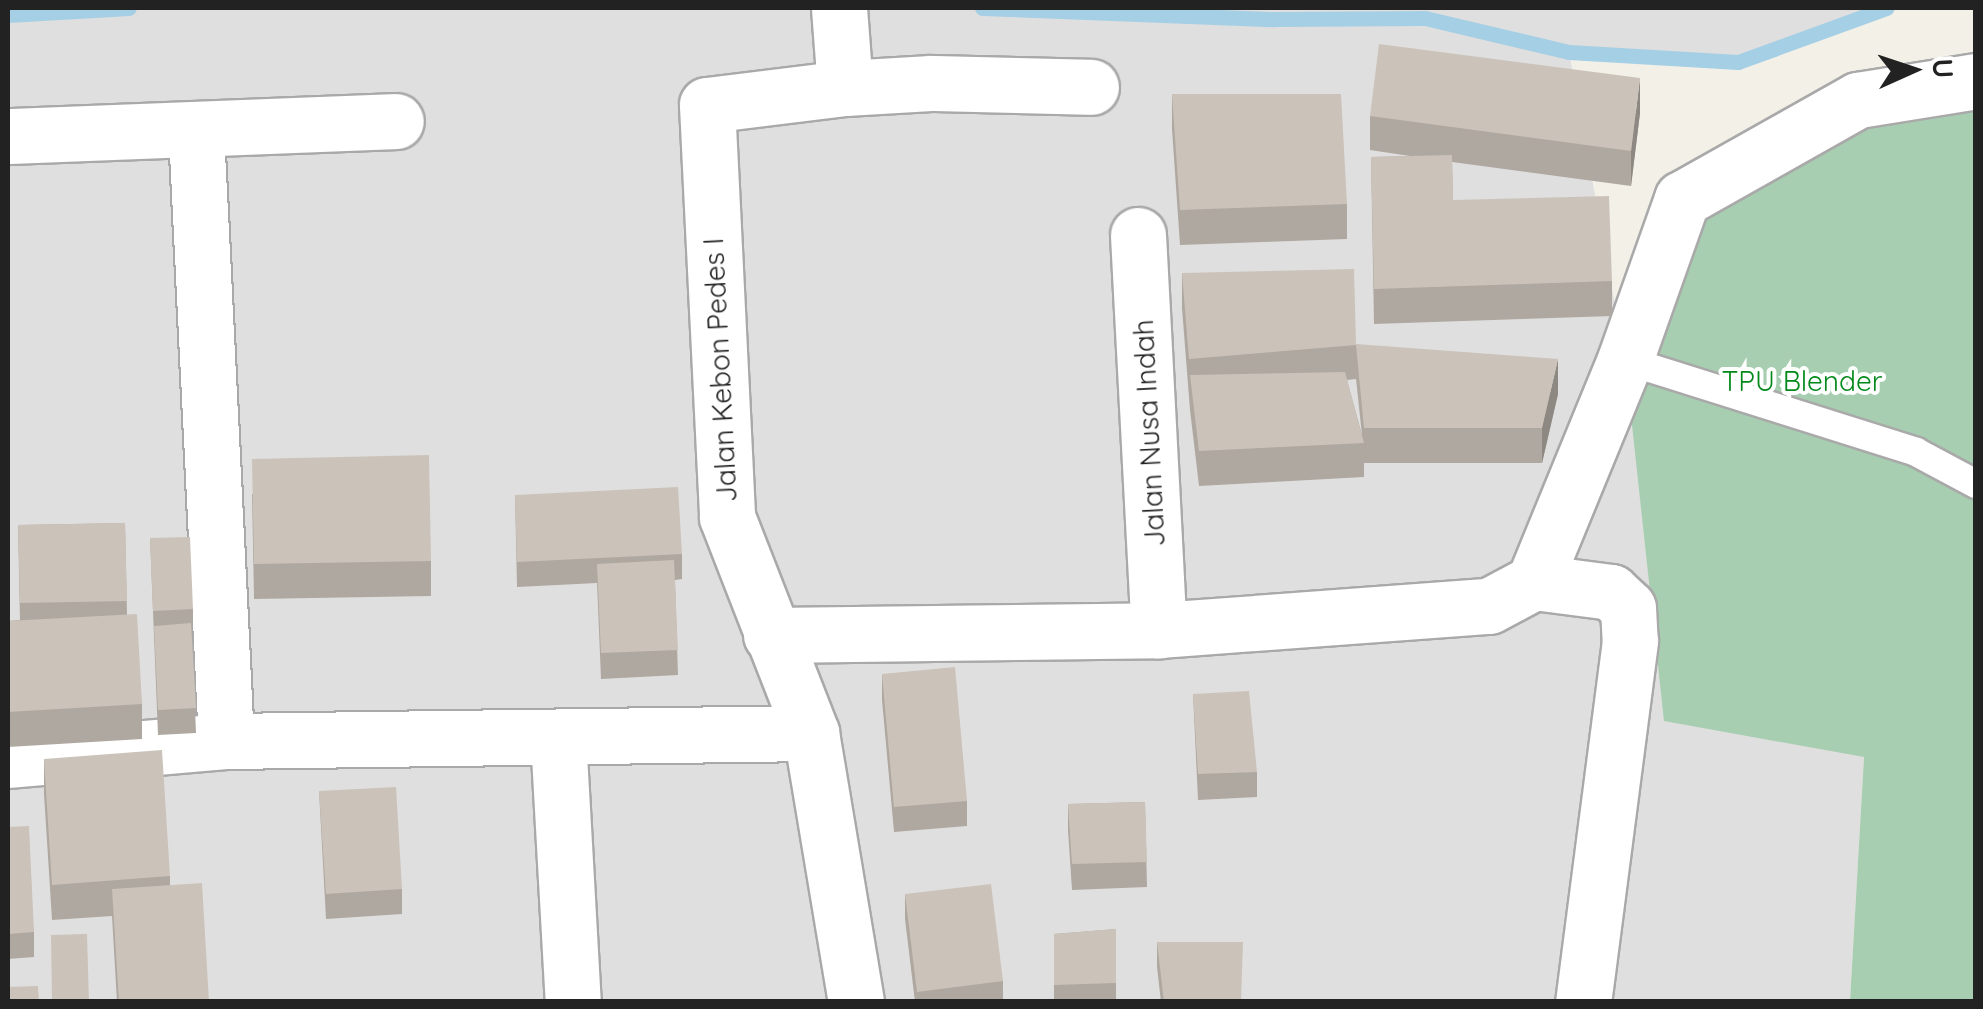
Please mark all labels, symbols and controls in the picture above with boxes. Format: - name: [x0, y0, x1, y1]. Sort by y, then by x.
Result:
- north arrow: [1863, 20, 1963, 120]
- text: U: [1925, 58, 1961, 79]
- street label: Jalan Kebon Pedes I: [696, 237, 744, 503]
- street label: Jalan Nusa Indah: [1126, 319, 1172, 547]
- park label: TPU Blender: [1721, 364, 1883, 398]

